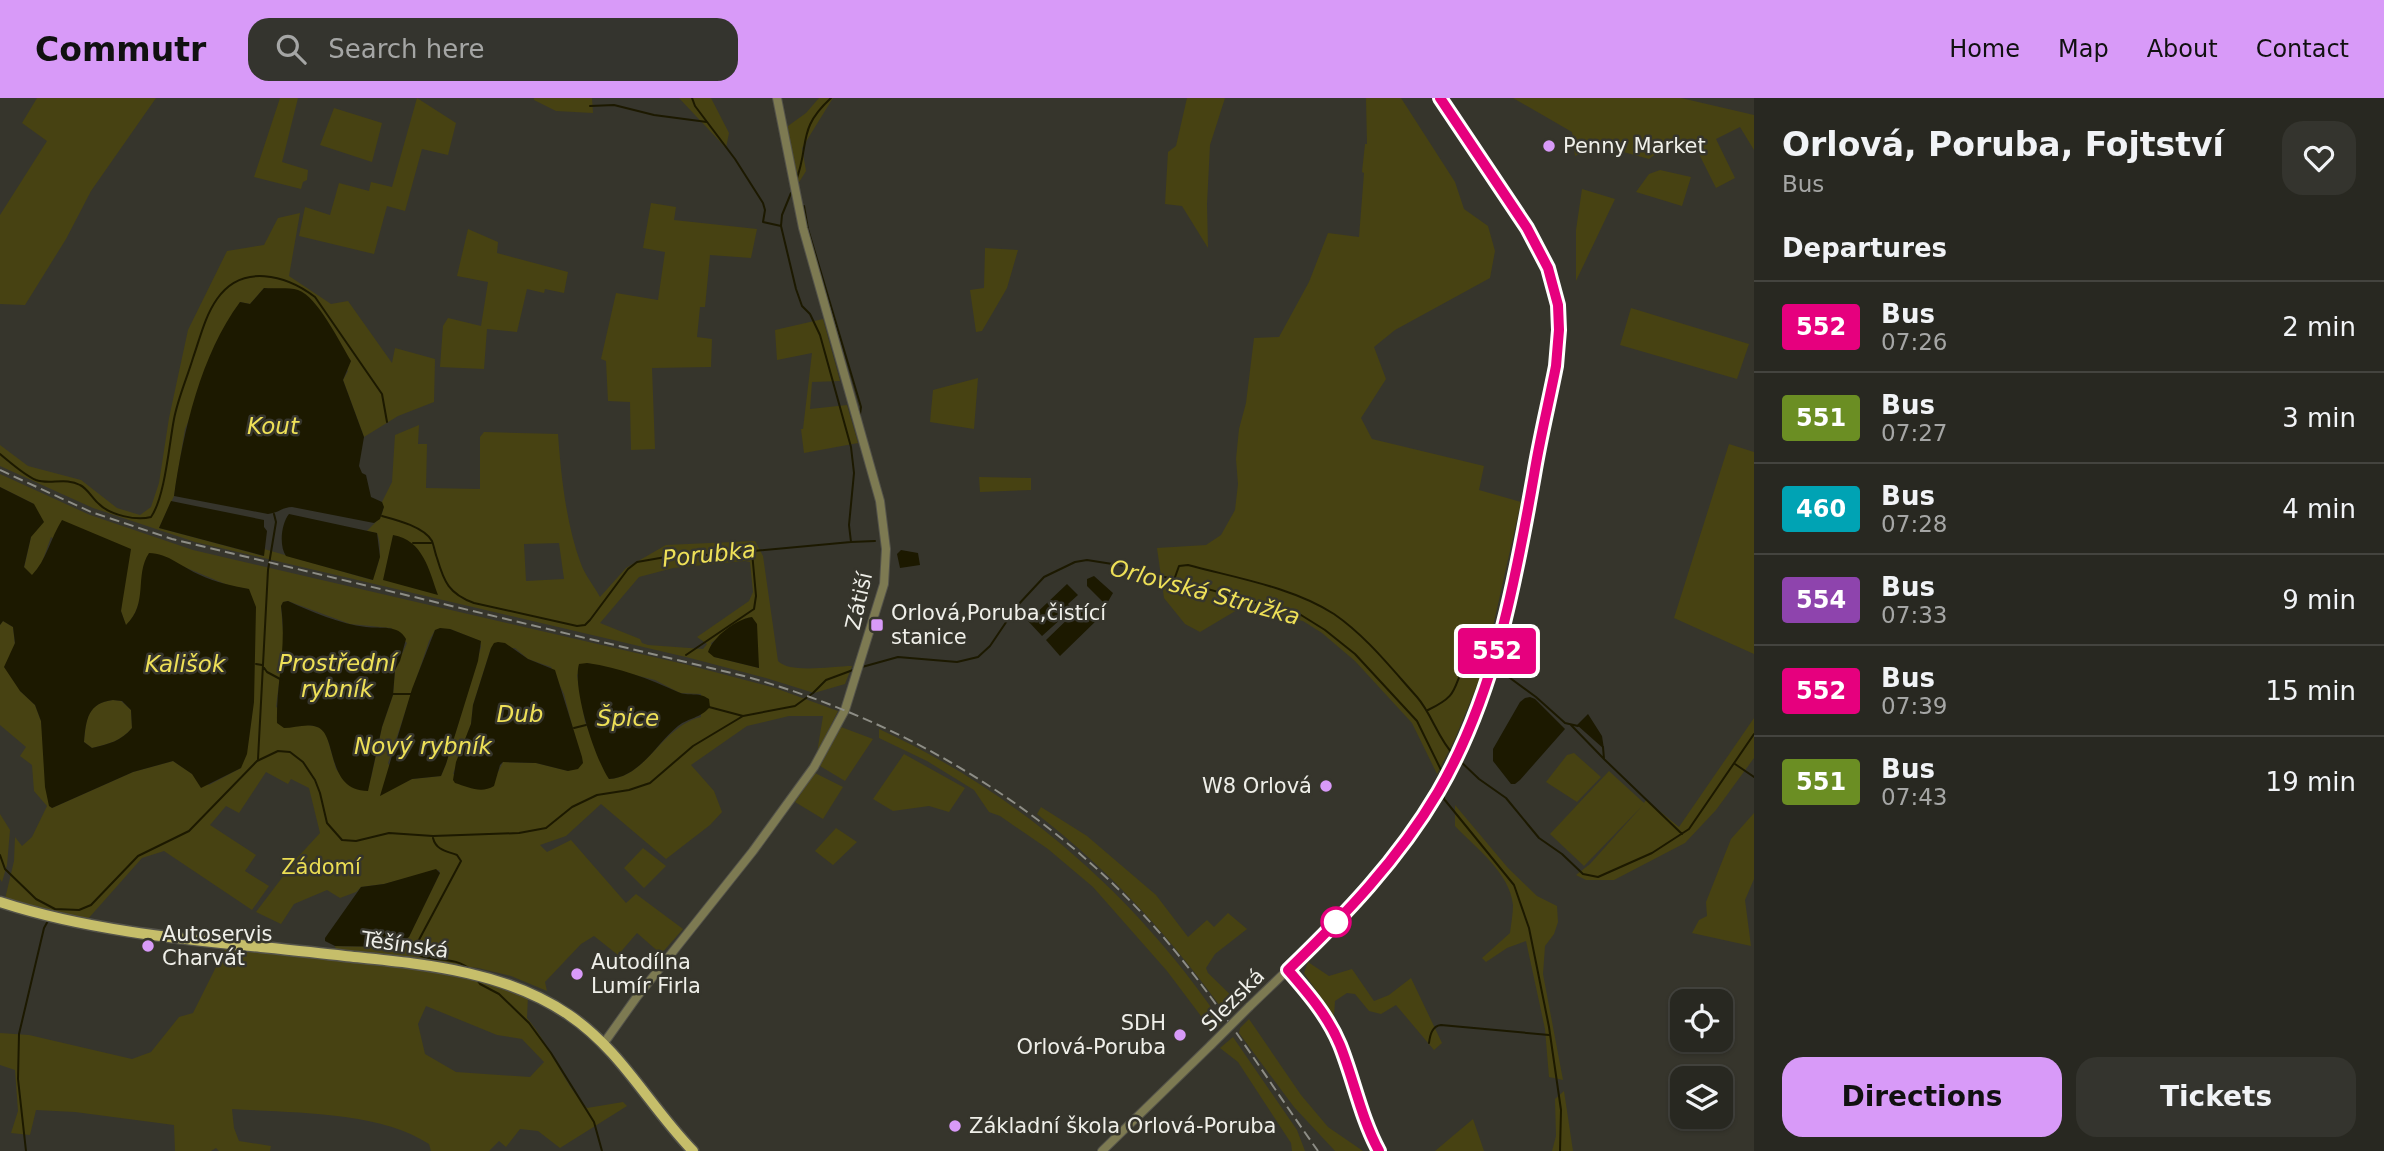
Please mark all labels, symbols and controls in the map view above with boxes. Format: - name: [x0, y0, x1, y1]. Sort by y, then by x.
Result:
- search box: [248, 18, 738, 81]
- text: Commutr: [35, 30, 206, 69]
- icon: search: [272, 30, 310, 68]
- text: Search here: [328, 34, 484, 64]
- text: Home: [1949, 35, 2020, 63]
- text: Map: [2058, 35, 2109, 63]
- text: About: [2147, 35, 2218, 63]
- text: Contact: [2256, 35, 2349, 63]
- button: heart: [2282, 121, 2356, 195]
- text: Orlová, Poruba, Fojtství: [1782, 125, 2224, 164]
- place label: Penny Market: [1563, 134, 1706, 158]
- marker: Penny Market: [1541, 138, 1557, 154]
- text: Bus: [1782, 171, 1824, 197]
- text: Departures: [1782, 233, 1947, 263]
- text: Bus: [1881, 299, 1935, 329]
- text: 2 min: [2282, 312, 2356, 342]
- text: 552: [1796, 313, 1846, 341]
- text: 07:26: [1881, 329, 1947, 355]
- text: Bus: [1881, 390, 1935, 420]
- text: 3 min: [2282, 403, 2356, 433]
- text: 551: [1796, 404, 1846, 432]
- water label: Kout: [247, 413, 300, 439]
- text: 07:27: [1881, 420, 1947, 446]
- text: Bus: [1881, 481, 1935, 511]
- text: 4 min: [2282, 494, 2356, 524]
- text: 460: [1796, 495, 1846, 523]
- text: 07:28: [1881, 511, 1947, 537]
- water label: Porubka: [661, 536, 757, 572]
- water label: Orlovská Stružka: [1107, 554, 1303, 630]
- street label: Zátiší: [841, 569, 877, 632]
- text: Bus: [1881, 572, 1935, 602]
- text: 9 min: [2282, 585, 2356, 615]
- text: 554: [1796, 586, 1846, 614]
- place label: Orlová,Poruba,čistící stanice: [891, 601, 1107, 649]
- text: 07:33: [1881, 602, 1947, 628]
- marker: Orlová,Poruba,čistící stanice: [869, 617, 885, 633]
- line badge: 552: [1457, 628, 1537, 674]
- text: 552: [1472, 637, 1522, 665]
- water label: Prostřední rybník: [278, 650, 399, 702]
- water label: Kališok: [145, 651, 227, 677]
- text: Bus: [1881, 663, 1935, 693]
- text: 15 min: [2266, 676, 2356, 706]
- text: 552: [1796, 677, 1846, 705]
- text: 07:39: [1881, 693, 1947, 719]
- water label: Dub: [497, 701, 543, 727]
- water label: Špice: [597, 704, 659, 731]
- water label: Nový rybník: [354, 733, 494, 759]
- text: Bus: [1881, 754, 1935, 784]
- text: 19 min: [2266, 767, 2356, 797]
- text: 551: [1796, 768, 1846, 796]
- place label: W8 Orlová: [1202, 774, 1312, 798]
- marker: W8 Orlová: [1318, 778, 1334, 794]
- text: 07:43: [1881, 784, 1947, 810]
- park label: Zádomí: [281, 855, 362, 879]
- unlabelled marker: [1321, 907, 1351, 937]
- place label: Autoservis Charvát: [162, 922, 272, 970]
- street label: Těšínská: [359, 927, 450, 963]
- marker: Autoservis Charvát: [140, 938, 156, 954]
- place label: Autodílna Lumír Firla: [591, 950, 701, 998]
- street label: Slezská: [1197, 964, 1269, 1036]
- marker: Autodílna Lumír Firla: [569, 966, 585, 982]
- map controls: [1670, 989, 1733, 1129]
- button: locate: [1670, 989, 1733, 1052]
- place label: SDH Orlová-Poruba: [1016, 1011, 1166, 1059]
- marker: SDH Orlová-Poruba: [1172, 1027, 1188, 1043]
- button: Directions: [1782, 1057, 2062, 1137]
- button: Tickets: [2076, 1057, 2356, 1137]
- button: layers: [1670, 1066, 1733, 1129]
- place label: Základní škola Orlová-Poruba: [969, 1114, 1276, 1138]
- marker: Základní škola Orlová-Poruba: [947, 1118, 963, 1134]

